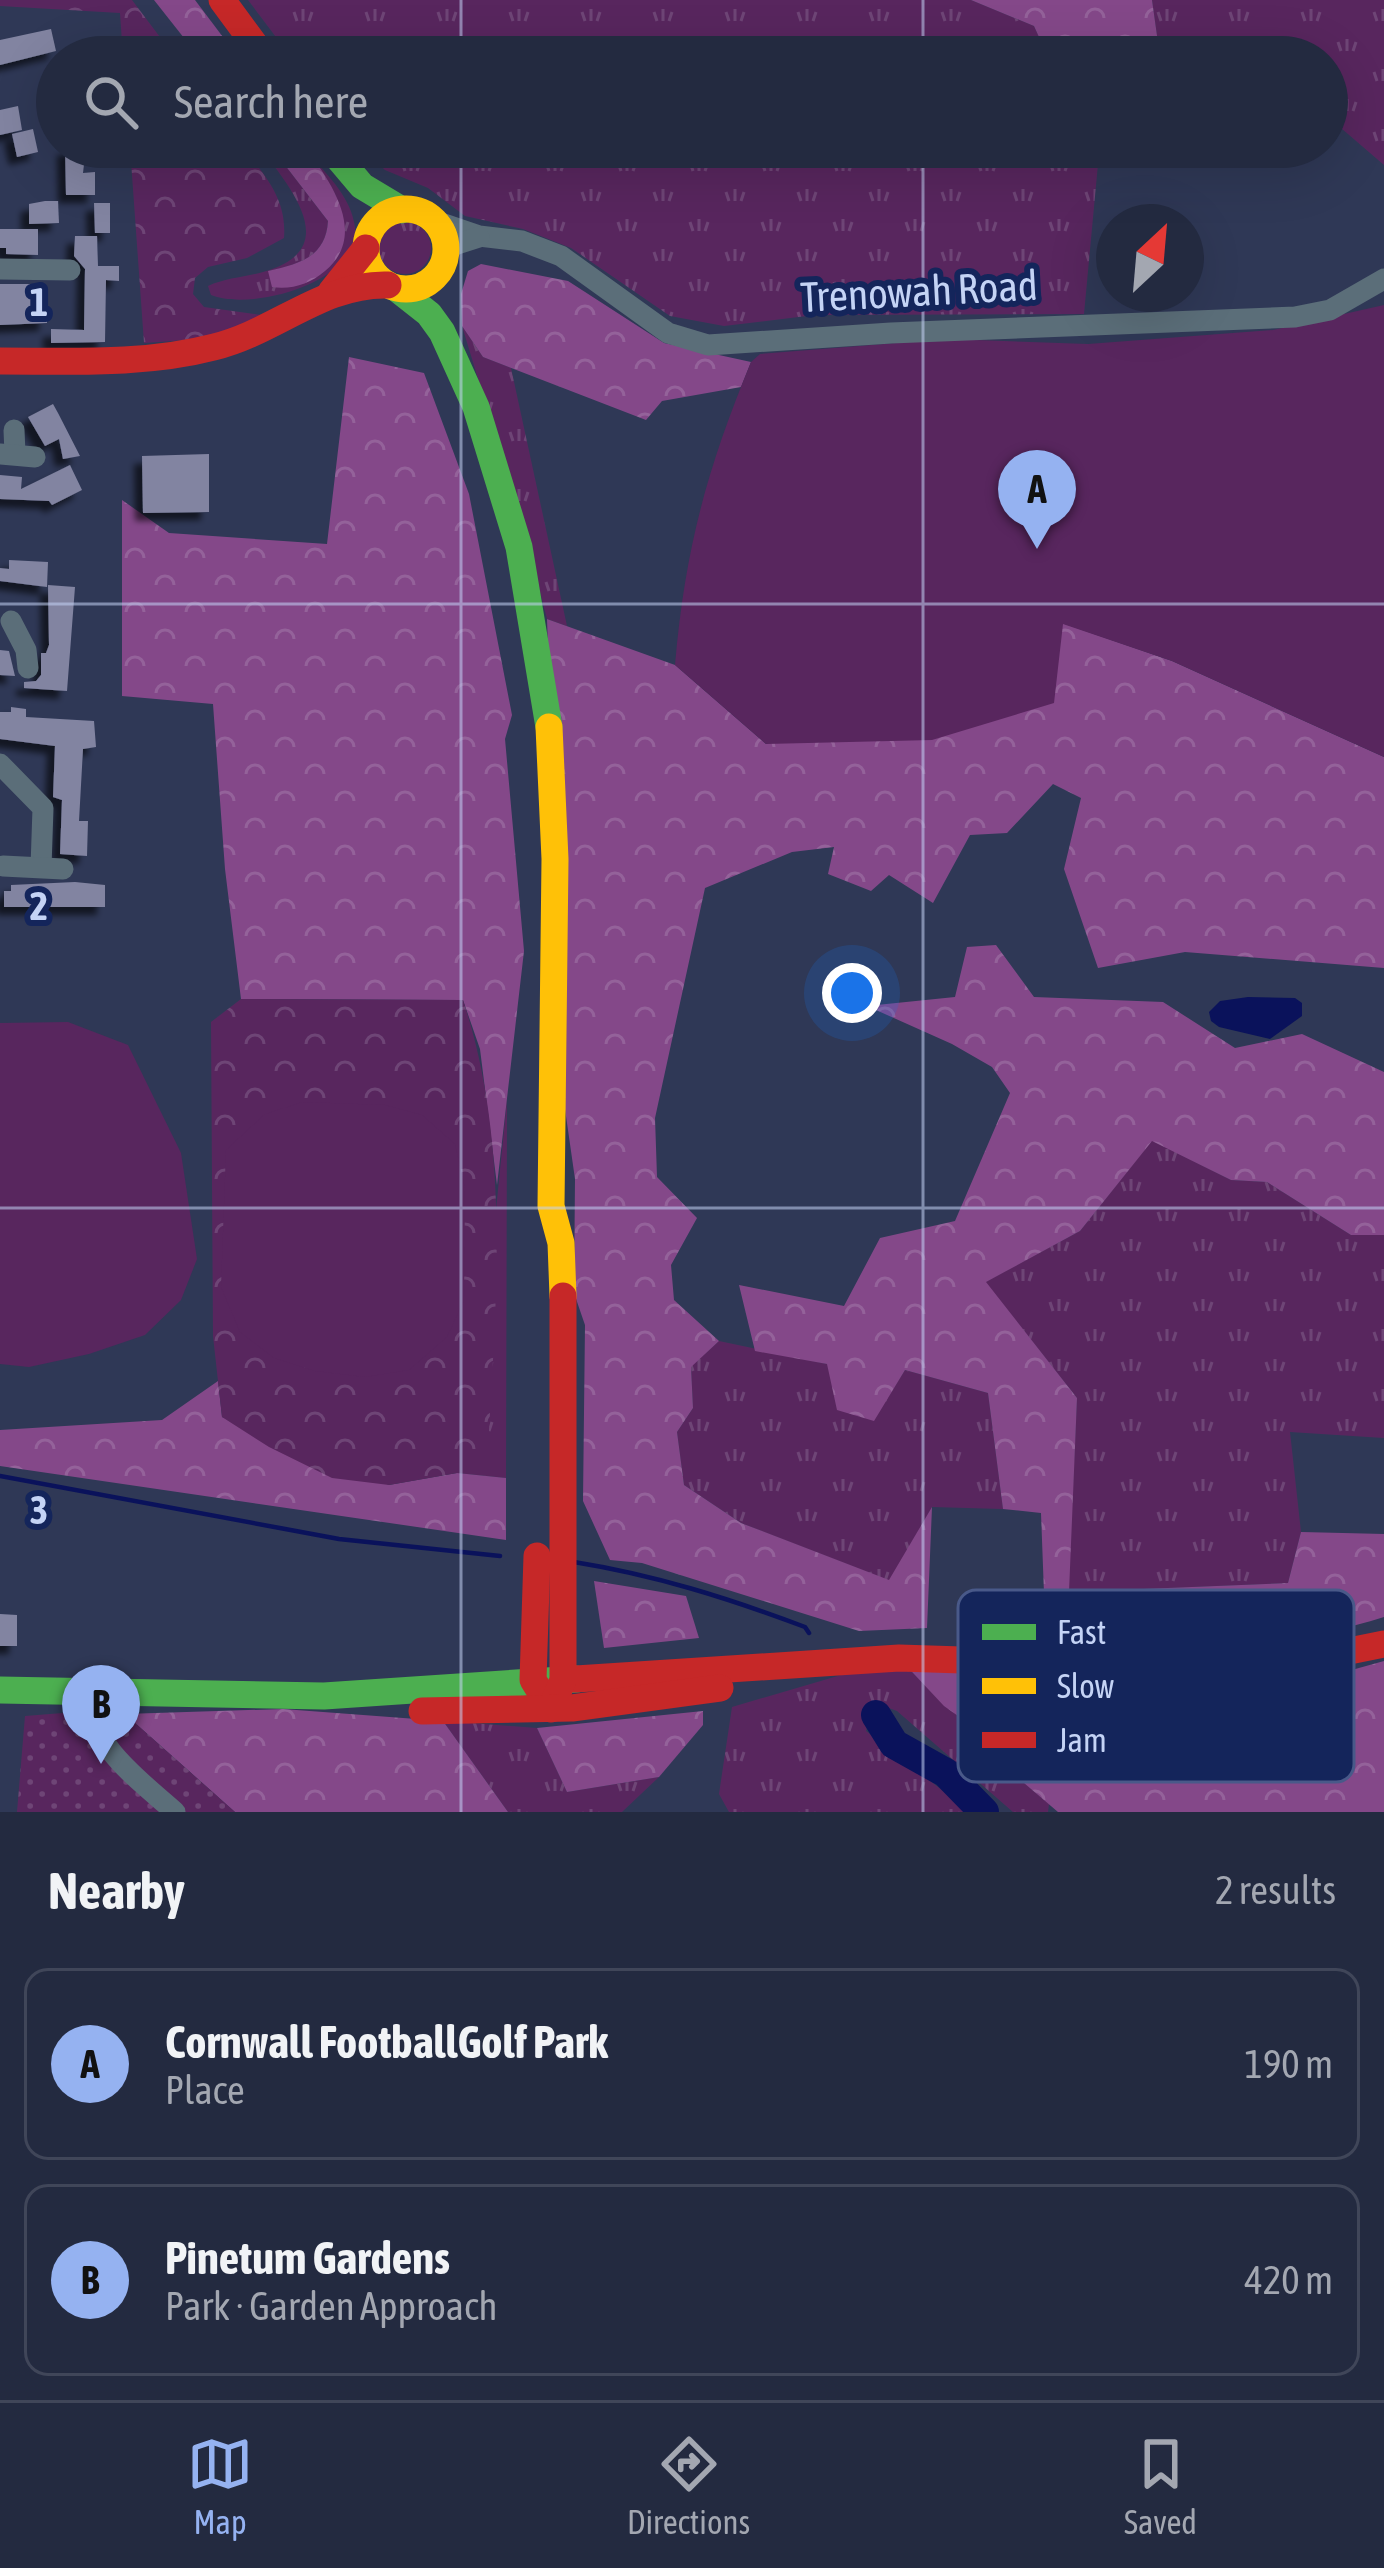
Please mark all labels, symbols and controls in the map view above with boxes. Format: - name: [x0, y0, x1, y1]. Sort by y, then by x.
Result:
- search box: [36, 36, 1348, 168]
- icon: search: [78, 69, 144, 135]
- text: Search here: [174, 76, 368, 128]
- north arrow: [1096, 204, 1204, 312]
- street label: Trenowah Road: [799, 261, 1039, 321]
- text: 1: [30, 280, 48, 324]
- pin: A: [998, 450, 1076, 549]
- text: 2: [30, 884, 48, 928]
- your location: [822, 963, 882, 1023]
- text: 3: [30, 1488, 48, 1532]
- legend: [958, 1590, 1354, 1782]
- text: Fast: [1057, 1613, 1106, 1651]
- pin: B: [62, 1665, 140, 1764]
- text: Slow: [1057, 1667, 1114, 1705]
- text: Jam: [1057, 1721, 1107, 1759]
- text: Nearby: [48, 1861, 185, 1920]
- text: 2 results: [1215, 1868, 1336, 1912]
- text: Cornwall FootballGolf Park: [165, 2016, 608, 2068]
- text: A: [80, 2042, 100, 2086]
- text: 190 m: [1245, 2042, 1333, 2086]
- text: Place: [165, 2068, 245, 2112]
- text: Pinetum Gardens: [165, 2232, 450, 2284]
- text: B: [81, 2258, 99, 2302]
- text: 420 m: [1245, 2258, 1333, 2302]
- text: Park · Garden Approach: [165, 2284, 497, 2328]
- tab: Map: [187, 2431, 253, 2541]
- tab: Directions: [627, 2431, 750, 2541]
- tab: Saved: [1124, 2431, 1197, 2541]

